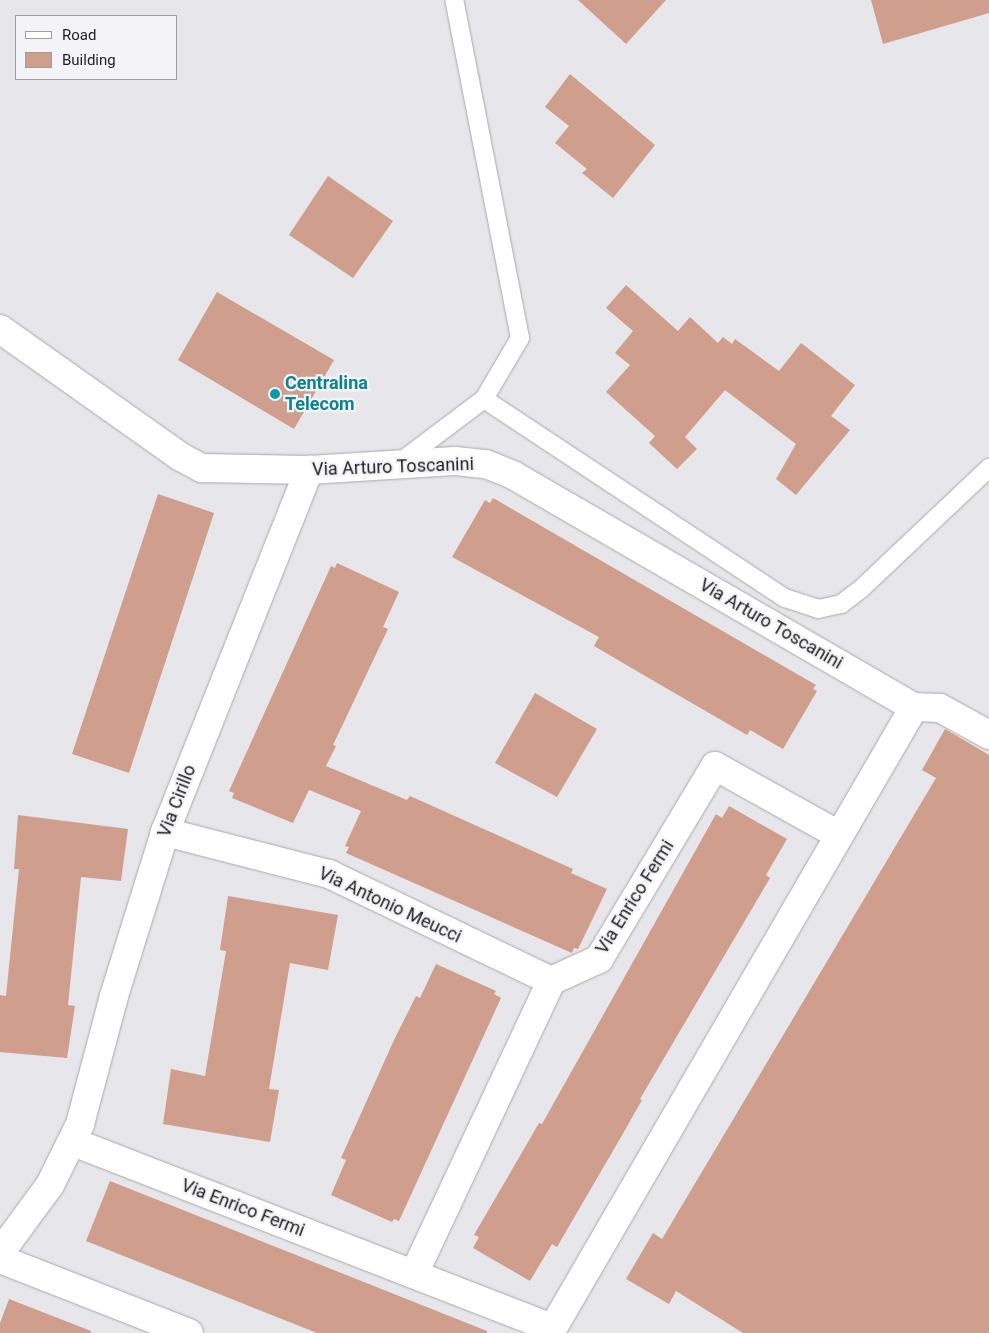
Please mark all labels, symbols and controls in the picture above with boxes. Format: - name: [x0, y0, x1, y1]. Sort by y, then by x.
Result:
- legend: [15, 15, 178, 80]
- text: Road: [62, 26, 96, 44]
- text: Building: [62, 51, 116, 69]
- place label: Centralina Telecom: [285, 373, 368, 416]
- marker: Centralina Telecom: [269, 388, 281, 400]
- street label: Via Arturo Toscanini: [312, 453, 474, 481]
- street label: Via Arturo Toscanini: [695, 574, 847, 674]
- street label: Via Cirillo: [153, 762, 201, 840]
- street label: Via Enrico Fermi: [591, 836, 679, 958]
- street label: Via Antonio Meucci: [315, 862, 465, 948]
- street label: Via Enrico Fermi: [178, 1175, 308, 1241]

